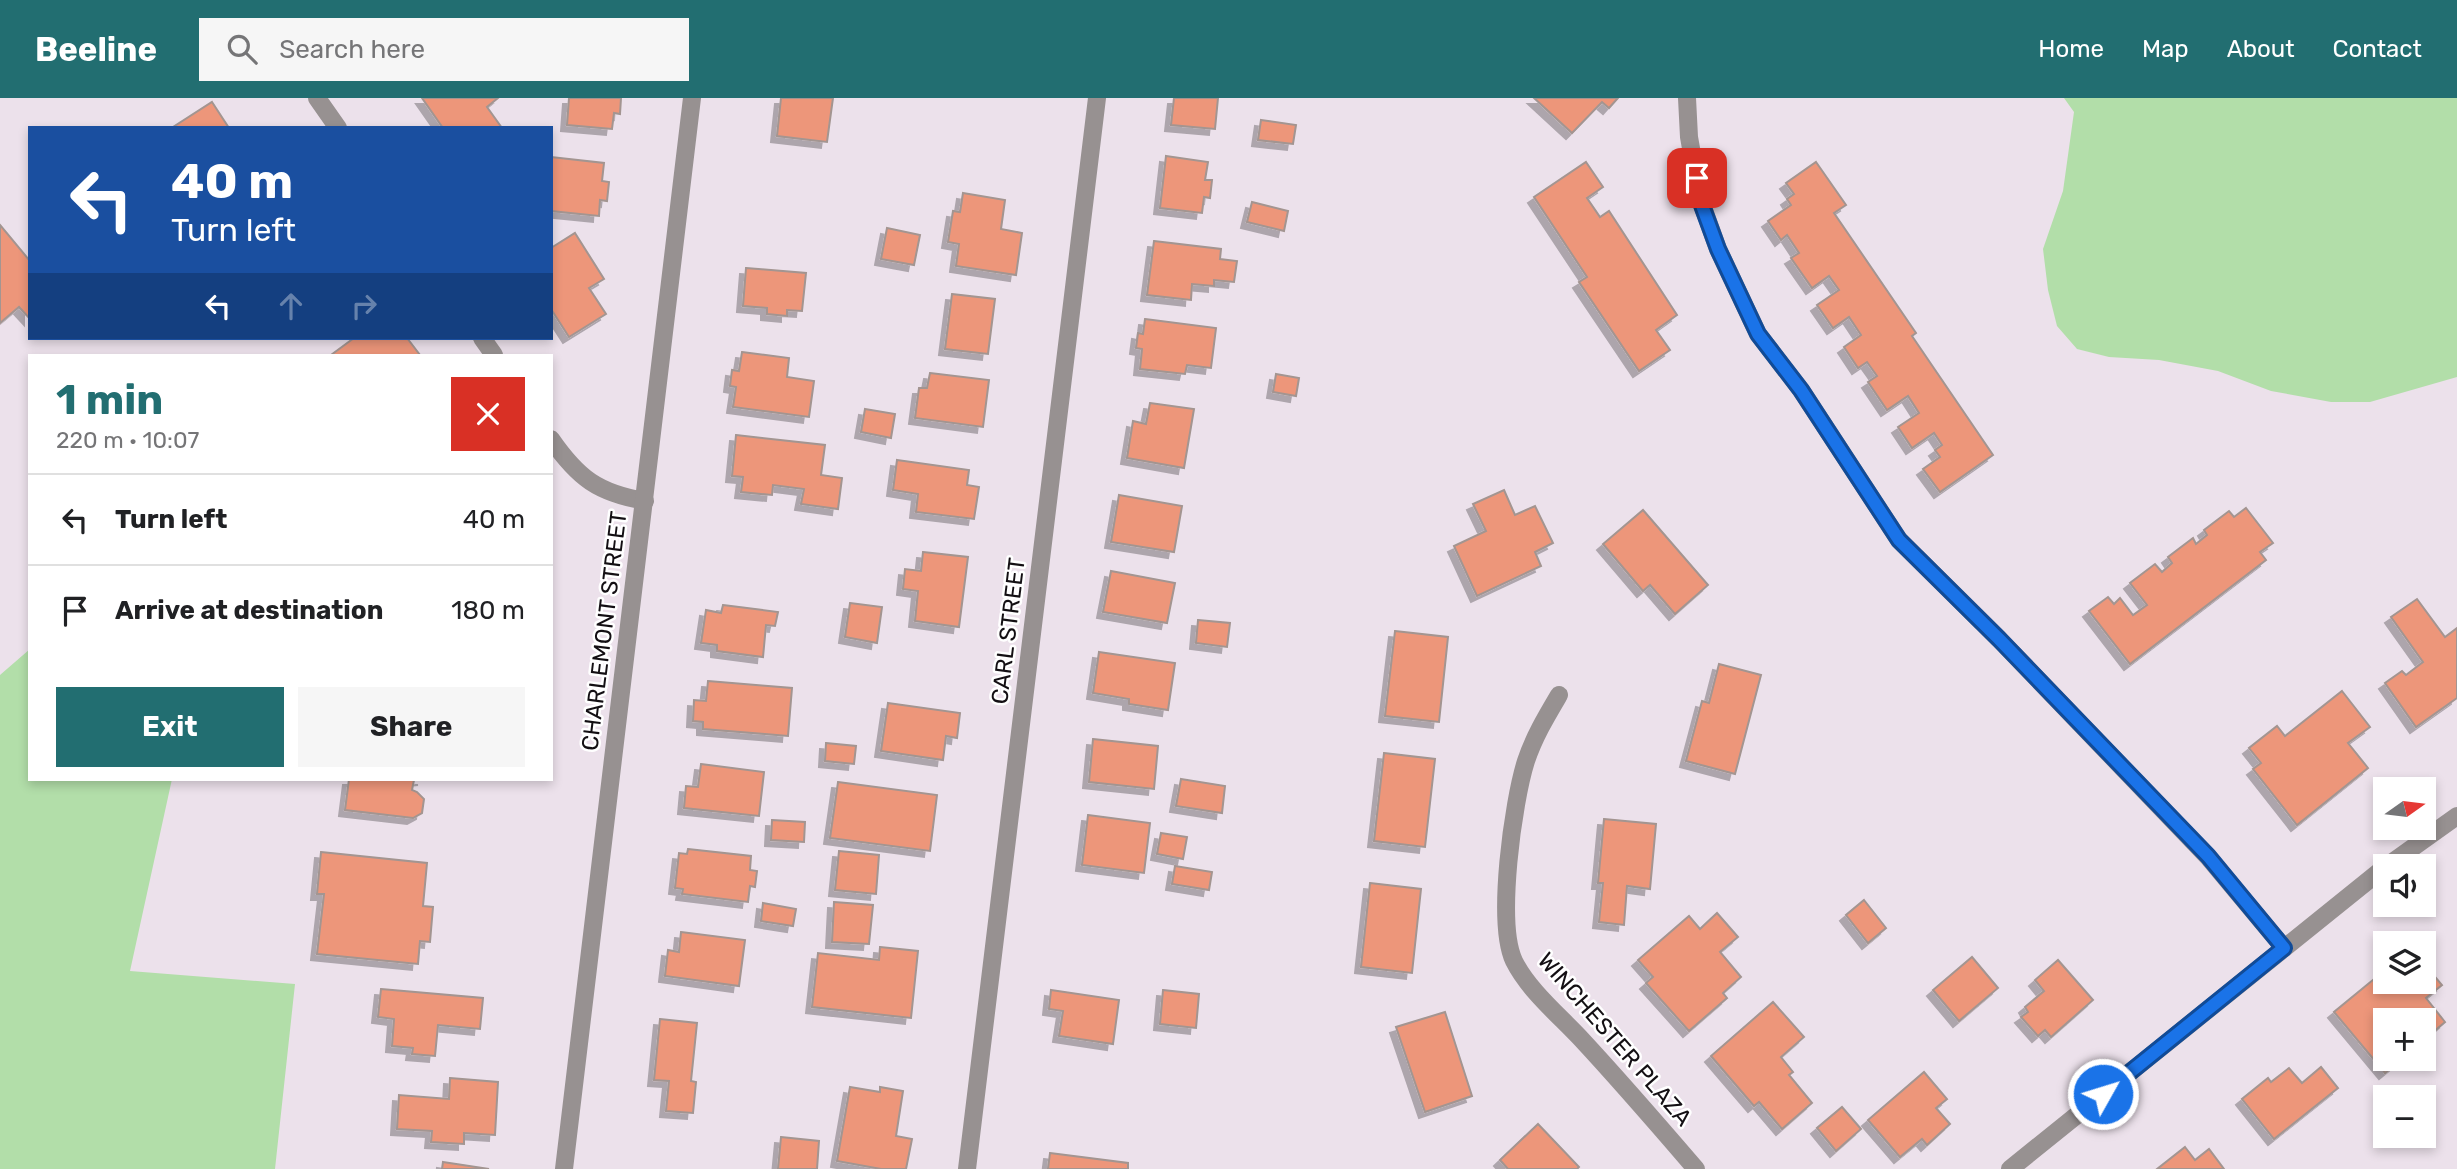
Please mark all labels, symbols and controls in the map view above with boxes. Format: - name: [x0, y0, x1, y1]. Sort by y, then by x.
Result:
- search box: [199, 18, 689, 81]
- text: Beeline: [35, 30, 157, 69]
- icon: search: [223, 30, 261, 68]
- text: Search here: [279, 34, 425, 65]
- text: Home: [2038, 35, 2104, 63]
- text: Map: [2142, 35, 2189, 63]
- text: About: [2227, 35, 2295, 63]
- text: Contact: [2333, 35, 2422, 63]
- pin: [1667, 148, 1727, 208]
- text: 40 m: [171, 152, 293, 210]
- icon: left: [56, 154, 147, 245]
- icon: arrive: [1678, 159, 1716, 197]
- text: Turn left: [171, 211, 296, 249]
- icon: left: [199, 287, 237, 325]
- icon: ahead: [272, 287, 310, 325]
- icon: right: [345, 287, 383, 325]
- text: 1 min: [56, 375, 163, 425]
- button: close: [451, 377, 525, 451]
- text: 220 m · 10:07: [56, 426, 199, 454]
- icon: left: [56, 501, 94, 539]
- text: Turn left: [115, 504, 227, 535]
- text: 40 m: [463, 504, 525, 535]
- street label: CHARLEMONT STREET: [575, 510, 633, 752]
- street label: CARL STREET: [985, 556, 1031, 706]
- icon: arrive: [56, 592, 94, 630]
- text: Arrive at destination: [115, 595, 383, 626]
- text: 180 m: [451, 595, 525, 626]
- button: Exit: [56, 687, 284, 767]
- button: Share: [298, 687, 525, 767]
- north arrow: [2373, 777, 2436, 840]
- map controls: [2373, 777, 2436, 1148]
- button: sound: [2373, 854, 2436, 917]
- button: layers: [2373, 931, 2436, 994]
- street label: WINCHESTER PLAZA: [1532, 946, 1698, 1132]
- button: +: [2373, 1008, 2436, 1071]
- position arrow: [2066, 1057, 2140, 1131]
- button: −: [2373, 1085, 2436, 1148]

